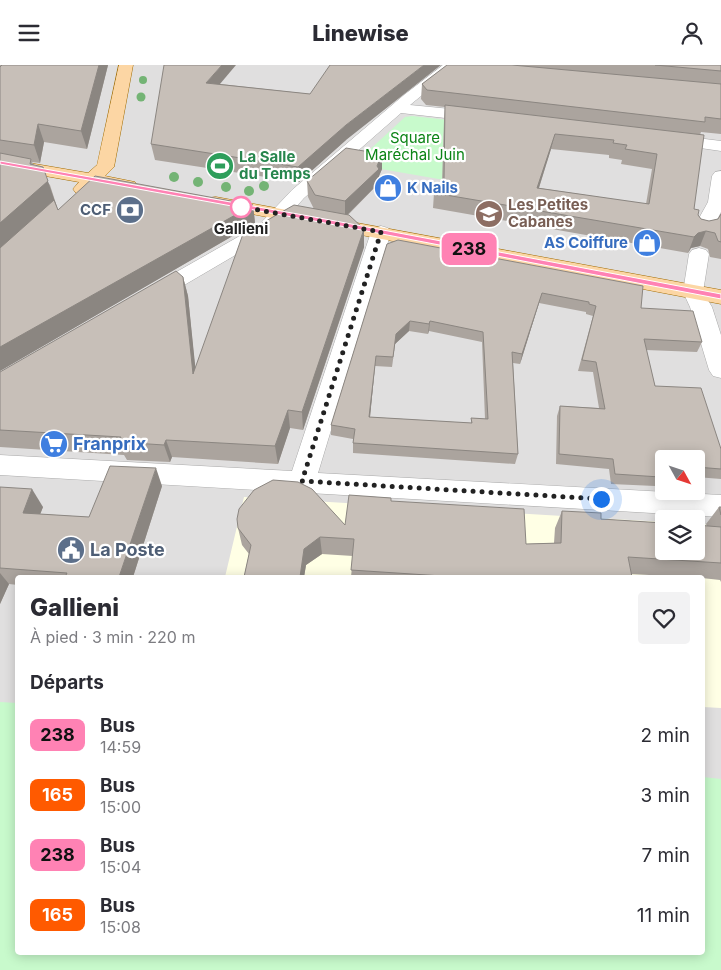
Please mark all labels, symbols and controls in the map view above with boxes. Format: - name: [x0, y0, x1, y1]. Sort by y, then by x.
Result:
- icon: menu: [15, 19, 43, 47]
- icon: person: [678, 19, 706, 47]
- text: Linewise: [312, 20, 409, 46]
- park label: Square Maréchal Juin: [365, 128, 465, 164]
- place label: La Salle du Temps: [239, 147, 311, 183]
- sports icon: La Salle du Temps: [205, 151, 235, 181]
- shop icon: K Nails: [373, 173, 403, 203]
- place label: K Nails: [407, 178, 458, 197]
- bank icon: CCF: [115, 195, 145, 225]
- place label: Les Petites Cabanes: [508, 195, 588, 231]
- marker: Gallieni: [230, 196, 252, 218]
- school or university icon: Les Petites Cabanes: [474, 199, 504, 229]
- place label: CCF: [80, 200, 111, 219]
- place label: Gallieni: [214, 219, 268, 238]
- shop icon: AS Coiffure: [632, 228, 662, 258]
- line badge: 238: [440, 233, 498, 265]
- place label: AS Coiffure: [544, 233, 628, 252]
- text: 238: [452, 238, 486, 259]
- supermarket icon: Franprix: [39, 429, 69, 459]
- place label: Franprix: [73, 433, 147, 454]
- north arrow: [655, 450, 705, 500]
- map controls: [655, 450, 705, 560]
- your location: [589, 487, 614, 512]
- button: layers: [655, 510, 705, 560]
- public building icon: La Poste: [56, 535, 86, 565]
- place label: La Poste: [90, 539, 165, 560]
- button: heart: [638, 592, 690, 644]
- text: Gallieni: [30, 593, 119, 622]
- text: À pied · 3 min · 220 m: [30, 627, 195, 647]
- text: Départs: [30, 671, 104, 694]
- text: Bus: [100, 714, 135, 737]
- text: 238: [40, 724, 75, 745]
- text: 2 min: [641, 724, 690, 747]
- text: 14:59: [100, 737, 141, 757]
- text: Bus: [100, 774, 135, 797]
- text: 165: [42, 784, 73, 805]
- text: 3 min: [640, 784, 690, 807]
- text: 15:00: [100, 797, 141, 817]
- text: Bus: [100, 834, 135, 857]
- text: 238: [40, 844, 75, 865]
- text: 7 min: [641, 844, 690, 867]
- text: 15:04: [100, 857, 141, 877]
- text: Bus: [100, 894, 135, 917]
- text: 165: [42, 904, 73, 925]
- text: 11 min: [637, 904, 690, 927]
- text: 15:08: [100, 917, 141, 937]

